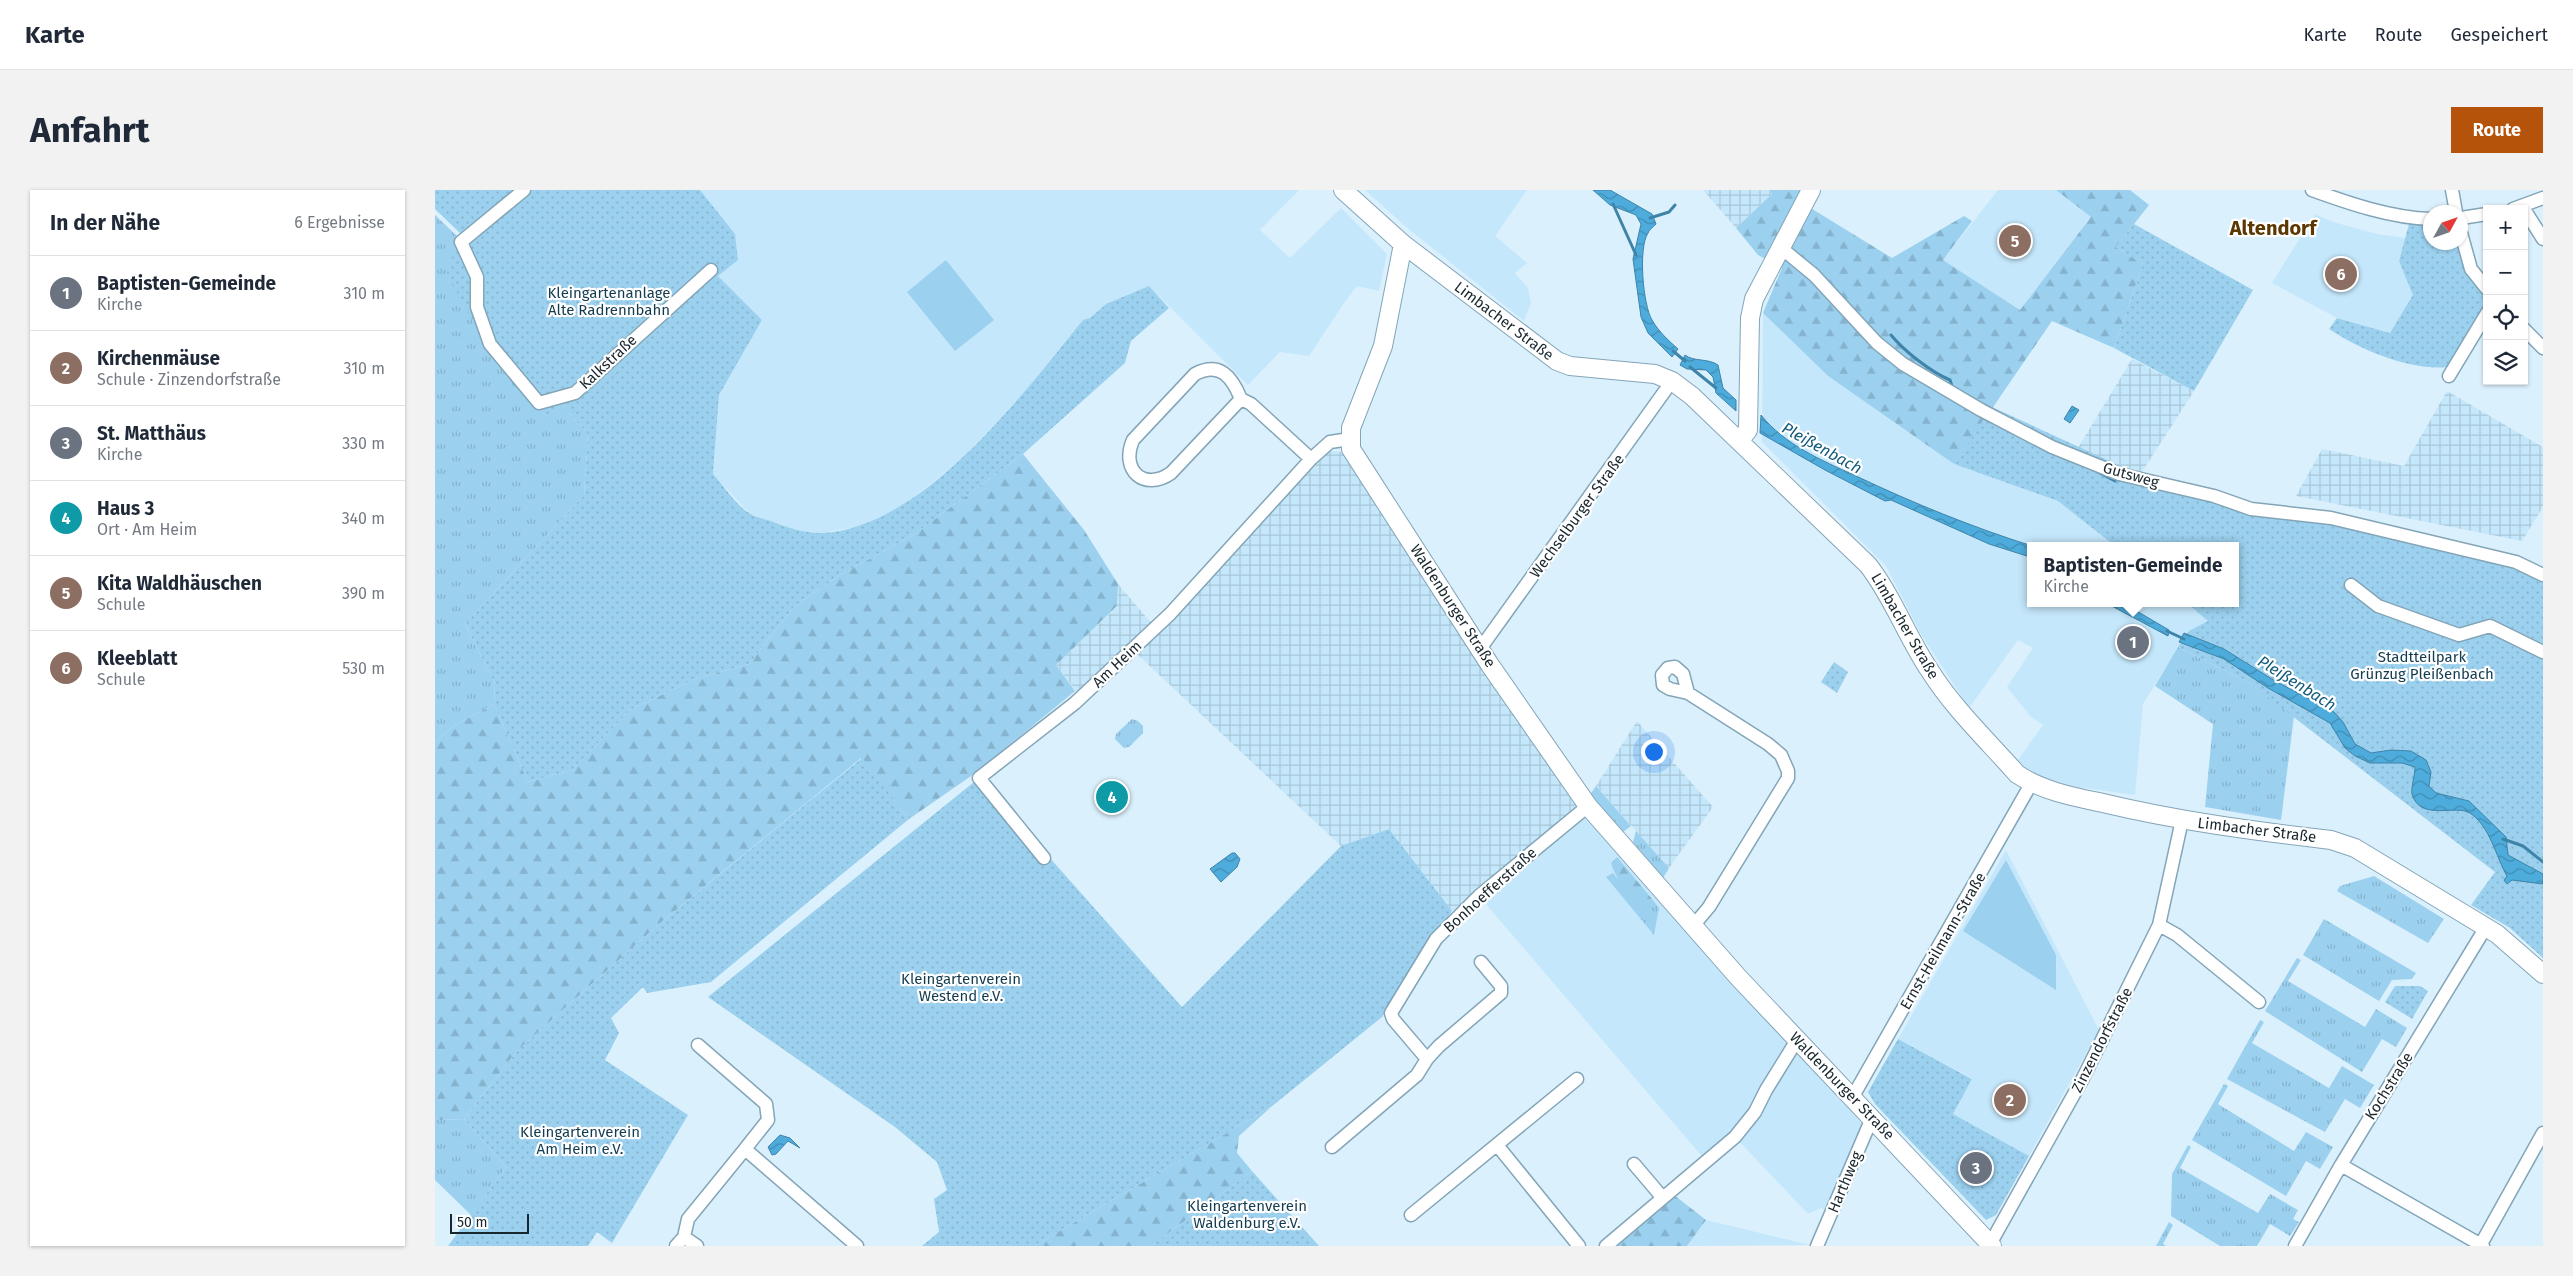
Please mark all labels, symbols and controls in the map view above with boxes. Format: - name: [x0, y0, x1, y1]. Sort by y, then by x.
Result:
- text: Karte: [25, 21, 85, 49]
- text: Karte: [2304, 24, 2347, 46]
- text: Route: [2375, 24, 2422, 46]
- text: Gespeichert: [2450, 24, 2548, 46]
- button: Route: [2451, 107, 2543, 153]
- text: Anfahrt: [30, 109, 149, 151]
- north arrow: [2423, 205, 2468, 250]
- map controls: [2483, 205, 2528, 385]
- button: +: [2483, 205, 2528, 250]
- text: In der Nähe: [50, 210, 160, 236]
- text: 6 Ergebnisse: [294, 213, 385, 232]
- district label: Altendorf: [2229, 216, 2318, 240]
- pin: 5: [1999, 222, 2031, 260]
- button: −: [2483, 250, 2528, 295]
- pin: 6: [2325, 255, 2357, 293]
- text: Baptisten-Gemeinde: [97, 272, 276, 295]
- street label: Limbacher Straße: [1451, 278, 1557, 364]
- text: 1: [62, 284, 70, 303]
- text: 310 m: [344, 284, 385, 303]
- park label: Kleingartenanlage Alte Radrennbahn: [548, 284, 671, 319]
- text: Kirche: [97, 295, 142, 314]
- button: locate: [2483, 295, 2528, 340]
- street label: Kalkstraße: [576, 331, 640, 393]
- button: layers: [2483, 340, 2528, 385]
- text: Kirchenmäuse: [97, 347, 220, 370]
- text: 2: [62, 359, 70, 378]
- text: 310 m: [344, 359, 385, 378]
- text: Schule · Zinzendorfstraße: [97, 370, 281, 389]
- water label: Pleißenbach: [1779, 418, 1865, 478]
- text: St. Matthäus: [97, 422, 206, 445]
- text: 3: [62, 434, 70, 453]
- text: 330 m: [342, 434, 385, 453]
- text: Kirche: [97, 445, 142, 464]
- street label: Wechselburger Straße: [1526, 451, 1628, 581]
- street label: Gutsweg: [2101, 458, 2161, 492]
- text: Haus 3: [97, 497, 155, 520]
- text: 4: [61, 509, 71, 528]
- text: 340 m: [342, 509, 385, 528]
- text: Ort · Am Heim: [97, 520, 197, 539]
- street label: Waldenburger Straße: [1407, 541, 1499, 671]
- popup: [2027, 542, 2239, 607]
- text: Baptisten-Gemeinde: [2043, 554, 2223, 577]
- street label: Limbacher Straße: [1867, 570, 1943, 682]
- text: Kita Waldhäuschen: [97, 572, 262, 595]
- text: Kirche: [2043, 577, 2089, 596]
- text: 5: [62, 584, 70, 603]
- text: 390 m: [342, 584, 385, 603]
- text: Schule: [97, 595, 145, 614]
- pin: 1: [2117, 623, 2149, 661]
- street label: Am Heim: [1089, 637, 1145, 691]
- text: Kleeblatt: [97, 647, 178, 670]
- park label: Stadtteilpark Grünzug Pleißenbach: [2350, 648, 2494, 683]
- water label: Pleißenbach: [2254, 652, 2340, 714]
- text: 6: [61, 659, 71, 678]
- text: 530 m: [342, 659, 385, 678]
- text: Schule: [97, 670, 145, 689]
- your location: [1641, 739, 1667, 765]
- pin: 4: [1096, 778, 1128, 816]
- street label: Limbacher Straße: [2197, 814, 2317, 846]
- street label: Bonhoefferstraße: [1440, 844, 1540, 936]
- street label: Ernst-Heilmann-Straße: [1896, 869, 1990, 1013]
- park label: Kleingartenverein Westend e.V.: [901, 970, 1021, 1005]
- street label: Zinzendorfstraße: [2068, 984, 2136, 1096]
- street label: Waldenburger Straße: [1786, 1028, 1898, 1144]
- street label: Kochstraße: [2361, 1049, 2417, 1123]
- pin: 2: [1994, 1081, 2026, 1119]
- park label: Kleingartenverein Am Heim e.V.: [520, 1123, 640, 1158]
- street label: Harthweg: [1824, 1148, 1866, 1215]
- pin: 3: [1960, 1149, 1992, 1187]
- park label: Kleingartenverein Waldenburg e.V.: [1187, 1197, 1307, 1232]
- scale bar: [450, 1211, 529, 1234]
- text: 50 m: [457, 1214, 488, 1231]

